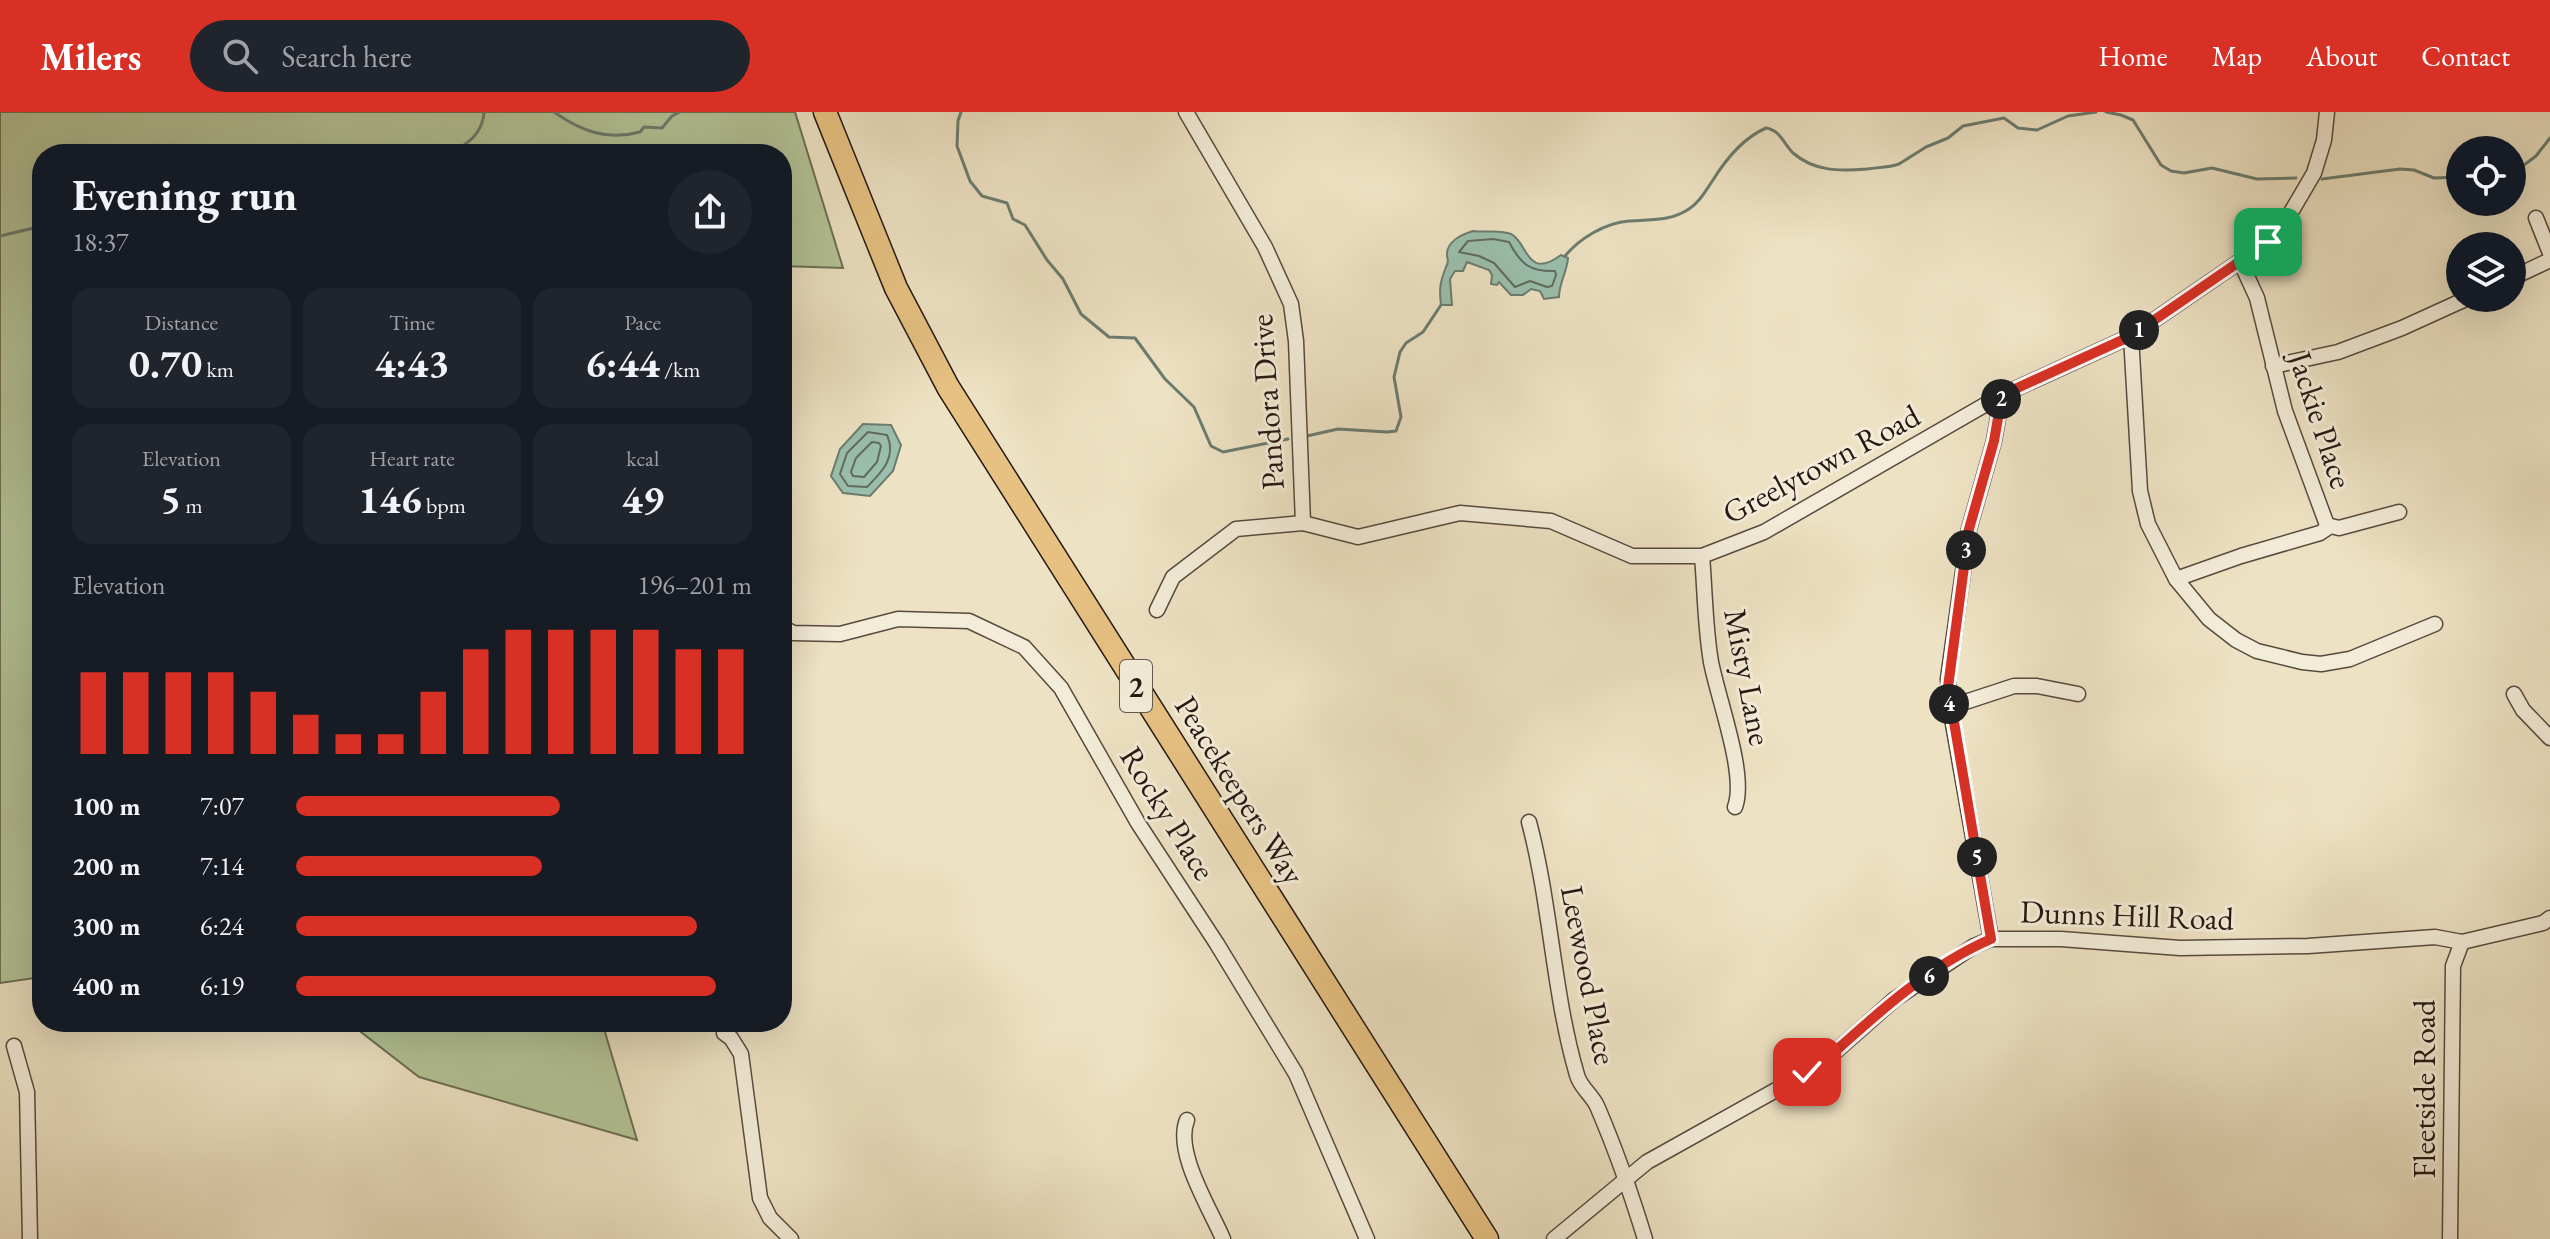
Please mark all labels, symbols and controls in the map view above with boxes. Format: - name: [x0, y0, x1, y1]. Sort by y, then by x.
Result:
- search box: [190, 20, 750, 92]
- text: Milers: [40, 32, 142, 81]
- icon: search: [218, 34, 262, 78]
- text: Search here: [282, 37, 412, 76]
- text: Home: [2098, 38, 2168, 74]
- text: Map: [2212, 38, 2262, 74]
- text: About: [2306, 38, 2377, 74]
- text: Contact: [2421, 38, 2510, 74]
- map controls: [2446, 136, 2526, 312]
- button: locate: [2446, 136, 2526, 216]
- text: Evening run: [72, 166, 297, 223]
- button: share: [668, 170, 752, 254]
- pin: [2234, 208, 2302, 276]
- icon: arrive: [2246, 220, 2290, 264]
- text: 18:37: [72, 225, 128, 259]
- button: layers: [2446, 232, 2526, 312]
- text: Distance: [145, 308, 218, 337]
- text: Time: [389, 308, 435, 337]
- text: Pace: [624, 308, 661, 337]
- pin: 1: [2119, 310, 2159, 350]
- street label: Pandora Drive: [1240, 313, 1294, 491]
- text: 1: [2133, 315, 2145, 344]
- text: 0.70: [129, 337, 202, 389]
- text: 4:43: [375, 337, 449, 389]
- text: 6:44: [585, 337, 660, 389]
- street label: Jackie Place: [2278, 343, 2363, 494]
- text: km: [202, 355, 234, 384]
- text: /km: [660, 355, 700, 384]
- pin: 2: [1981, 379, 2021, 419]
- text: 2: [1995, 384, 2007, 413]
- street label: Greelytown Road: [1715, 394, 1928, 534]
- text: Elevation: [142, 444, 221, 473]
- text: Heart rate: [369, 444, 455, 473]
- text: kcal: [626, 444, 659, 473]
- text: 5: [160, 473, 181, 525]
- text: 146: [358, 473, 422, 525]
- text: 49: [622, 473, 664, 525]
- text: m: [181, 491, 203, 520]
- text: bpm: [422, 491, 466, 520]
- pin: 3: [1946, 530, 1986, 570]
- text: 3: [1960, 535, 1972, 564]
- text: Elevation: [72, 568, 166, 602]
- text: 196–201 m: [637, 568, 752, 602]
- street label: Misty Lane: [1714, 605, 1782, 749]
- road number: 2: [1120, 660, 1152, 712]
- pin: 4: [1929, 684, 1969, 724]
- street label: Peacekeepers Way: [1165, 688, 1315, 893]
- text: 4: [1943, 689, 1955, 718]
- street label: Rocky Place: [1110, 738, 1226, 888]
- text: 100 m: [72, 789, 140, 823]
- text: 7:07: [200, 789, 244, 823]
- pin: 5: [1957, 837, 1997, 877]
- text: 5: [1971, 842, 1983, 871]
- text: 200 m: [72, 849, 140, 883]
- text: 7:14: [200, 849, 244, 883]
- street label: Leewood Place: [1551, 882, 1627, 1068]
- street label: Dunns Hill Road: [2019, 890, 2235, 940]
- text: 300 m: [72, 909, 140, 943]
- text: 6:24: [200, 909, 244, 943]
- pin: 6: [1909, 956, 1949, 996]
- text: 6: [1923, 961, 1935, 990]
- text: 400 m: [72, 969, 140, 1003]
- text: 6:19: [200, 969, 244, 1003]
- street label: Fleetside Road: [2403, 999, 2445, 1178]
- pin: [1773, 1038, 1841, 1106]
- icon: check: [1785, 1050, 1829, 1094]

